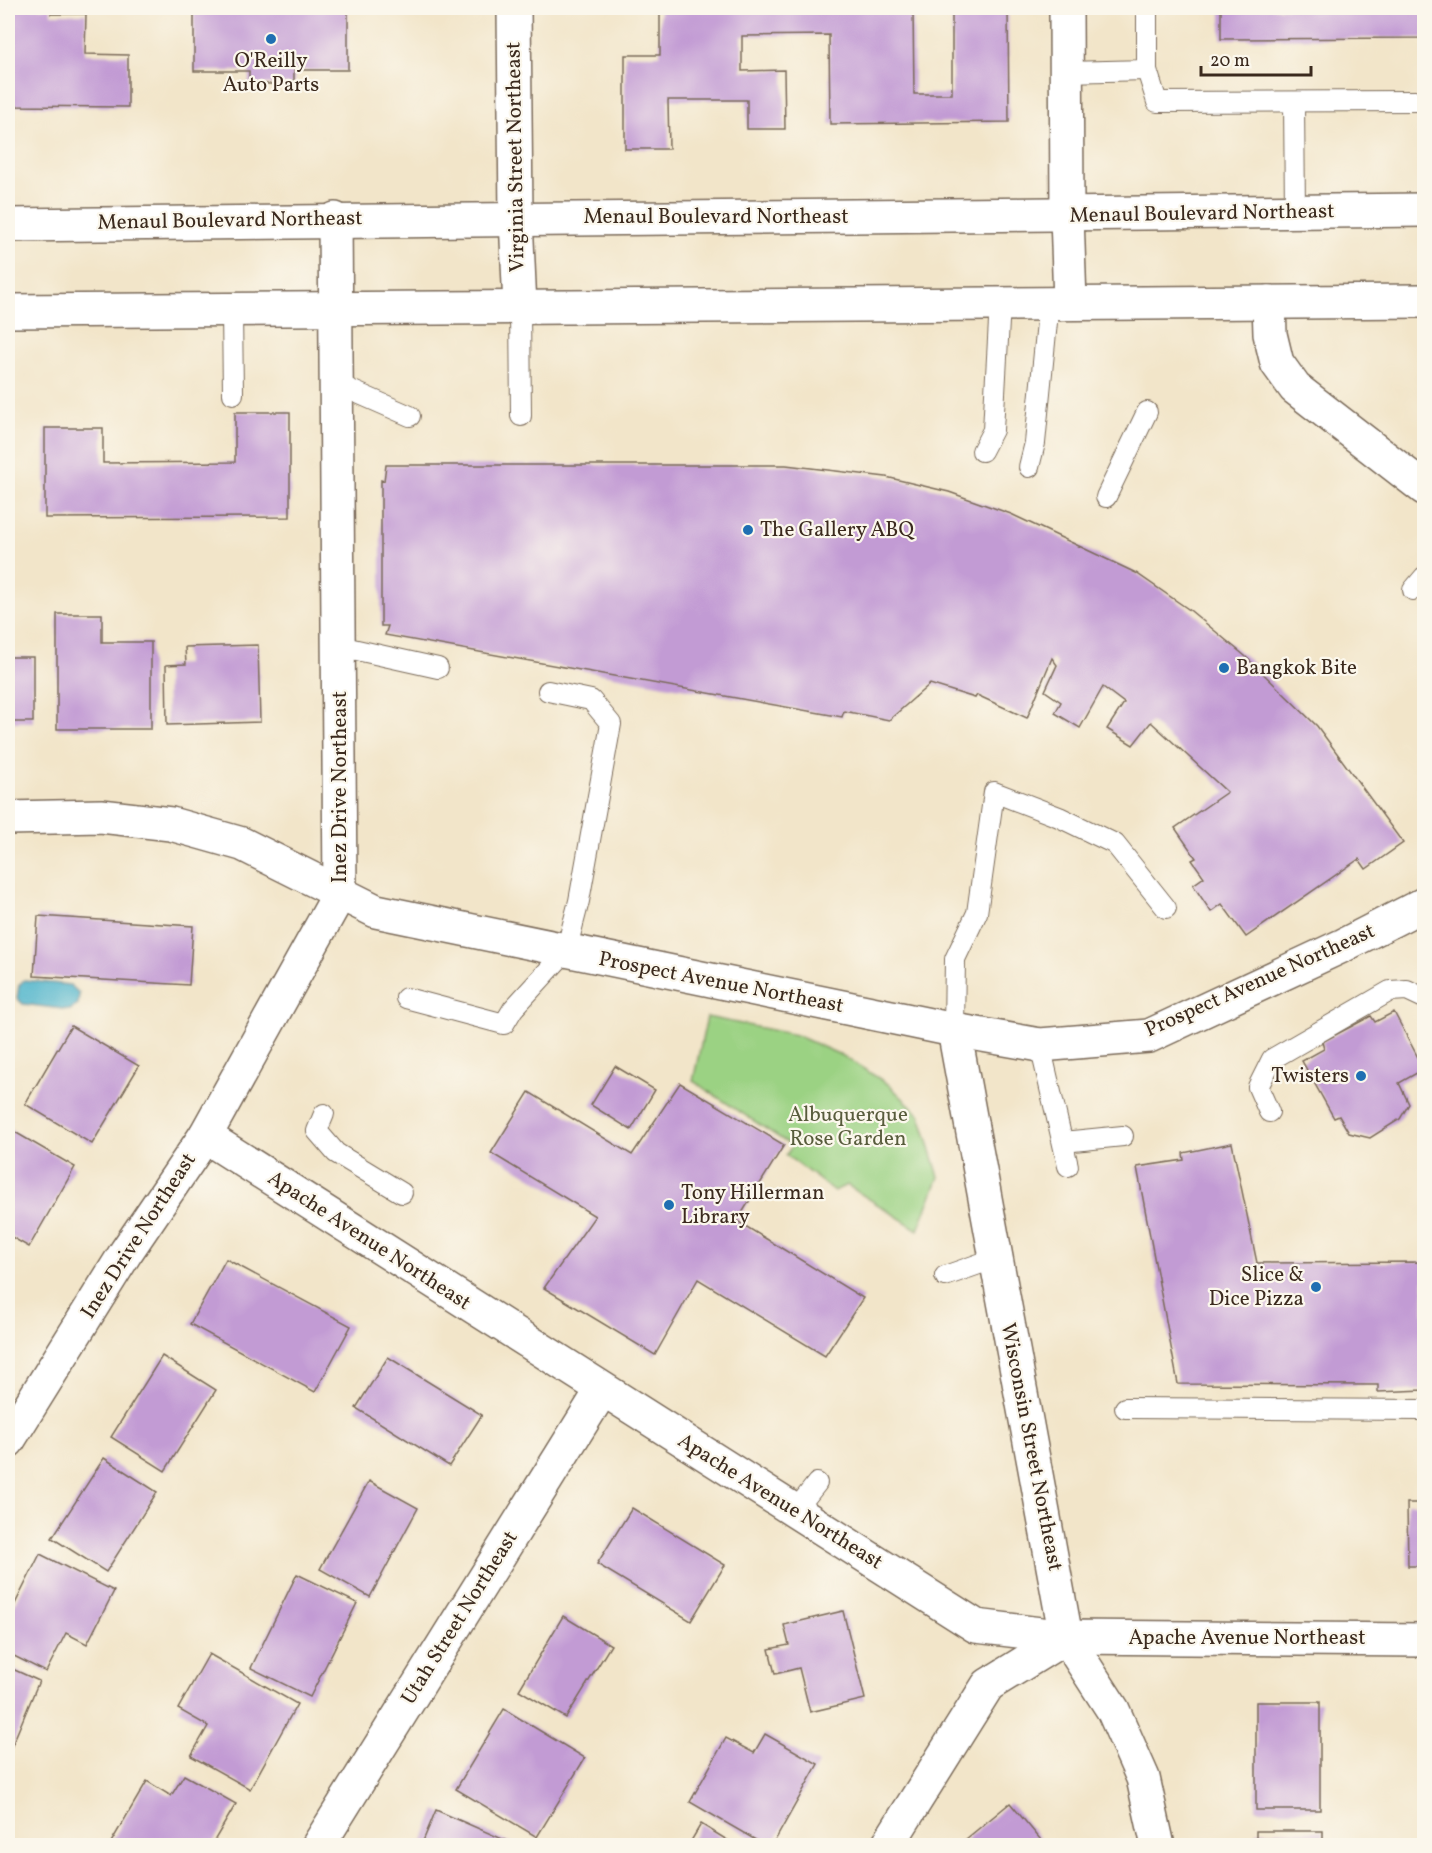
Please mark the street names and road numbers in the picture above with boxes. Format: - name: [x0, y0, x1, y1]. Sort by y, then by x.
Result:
- street label: Virginia Street Northeast: [499, 42, 533, 272]
- street label: Menaul Boulevard Northeast: [1069, 197, 1335, 231]
- street label: Menaul Boulevard Northeast: [583, 203, 849, 232]
- street label: Menaul Boulevard Northeast: [97, 204, 363, 238]
- street label: Inez Drive Northeast: [326, 691, 355, 883]
- street label: Prospect Avenue Northeast: [1140, 917, 1380, 1045]
- street label: Prospect Avenue Northeast: [596, 945, 846, 1021]
- street label: Inez Drive Northeast: [74, 1147, 204, 1325]
- street label: Apache Avenue Northeast: [262, 1164, 476, 1318]
- street label: Wisconsin Street Northeast: [993, 1320, 1069, 1574]
- street label: Apache Avenue Northeast: [672, 1427, 888, 1577]
- street label: Utah Street Northeast: [395, 1525, 525, 1711]
- street label: Apache Avenue Northeast: [1128, 1624, 1366, 1653]

